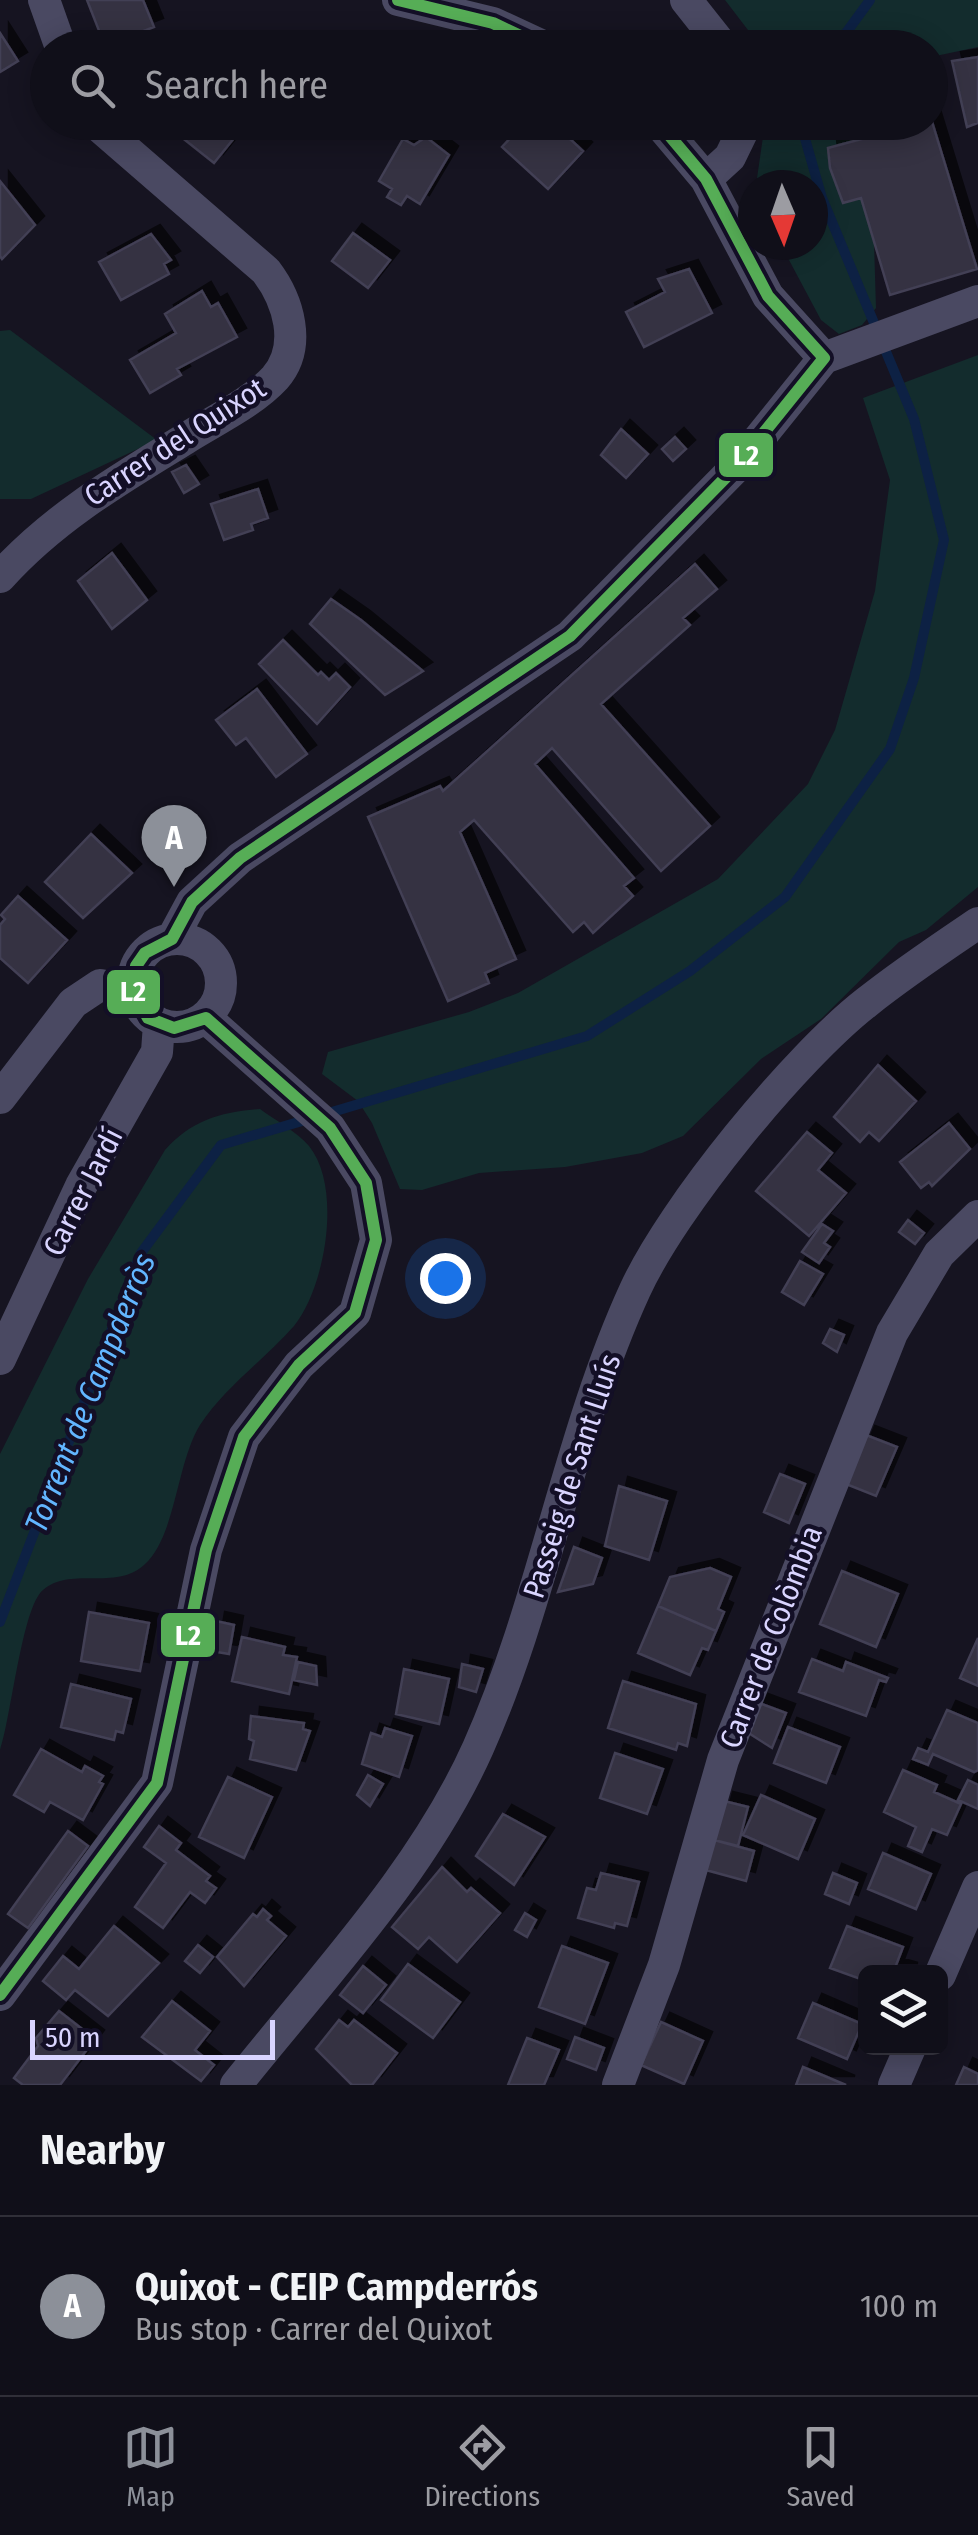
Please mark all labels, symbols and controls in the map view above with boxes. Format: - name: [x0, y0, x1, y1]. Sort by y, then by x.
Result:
- search box: [30, 30, 948, 140]
- icon: search: [65, 58, 120, 113]
- text: Search here: [145, 62, 328, 108]
- north arrow: [738, 170, 828, 260]
- street label: Carrer del Quixot: [78, 370, 272, 514]
- line badge: L2: [717, 431, 775, 479]
- text: L2: [733, 439, 759, 472]
- pin: A: [142, 804, 206, 887]
- line badge: L2: [105, 968, 162, 1016]
- text: L2: [120, 975, 146, 1008]
- street label: Carrer Jardí: [35, 1122, 131, 1262]
- water label: Torrent de Campderròs: [17, 1248, 163, 1538]
- your location: [420, 1253, 471, 1304]
- street label: Passeig de Sant Lluís: [516, 1349, 628, 1603]
- street label: Carrer de Colòmbia: [712, 1521, 830, 1753]
- line badge: L2: [159, 1611, 217, 1659]
- text: L2: [175, 1619, 201, 1652]
- map controls: [858, 1965, 948, 2055]
- button: layers: [858, 1965, 948, 2055]
- scale bar: [30, 2015, 275, 2060]
- text: 50 m: [45, 2021, 101, 2054]
- text: Nearby: [40, 2125, 165, 2175]
- text: Quixot - CEIP Campderrós: [135, 2264, 538, 2310]
- text: A: [64, 2287, 81, 2325]
- text: 100 m: [860, 2287, 938, 2325]
- text: Bus stop · Carrer del Quixot: [135, 2310, 492, 2348]
- tab: Map: [123, 2420, 178, 2513]
- tab: Directions: [424, 2420, 540, 2513]
- tab: Saved: [786, 2420, 855, 2513]

